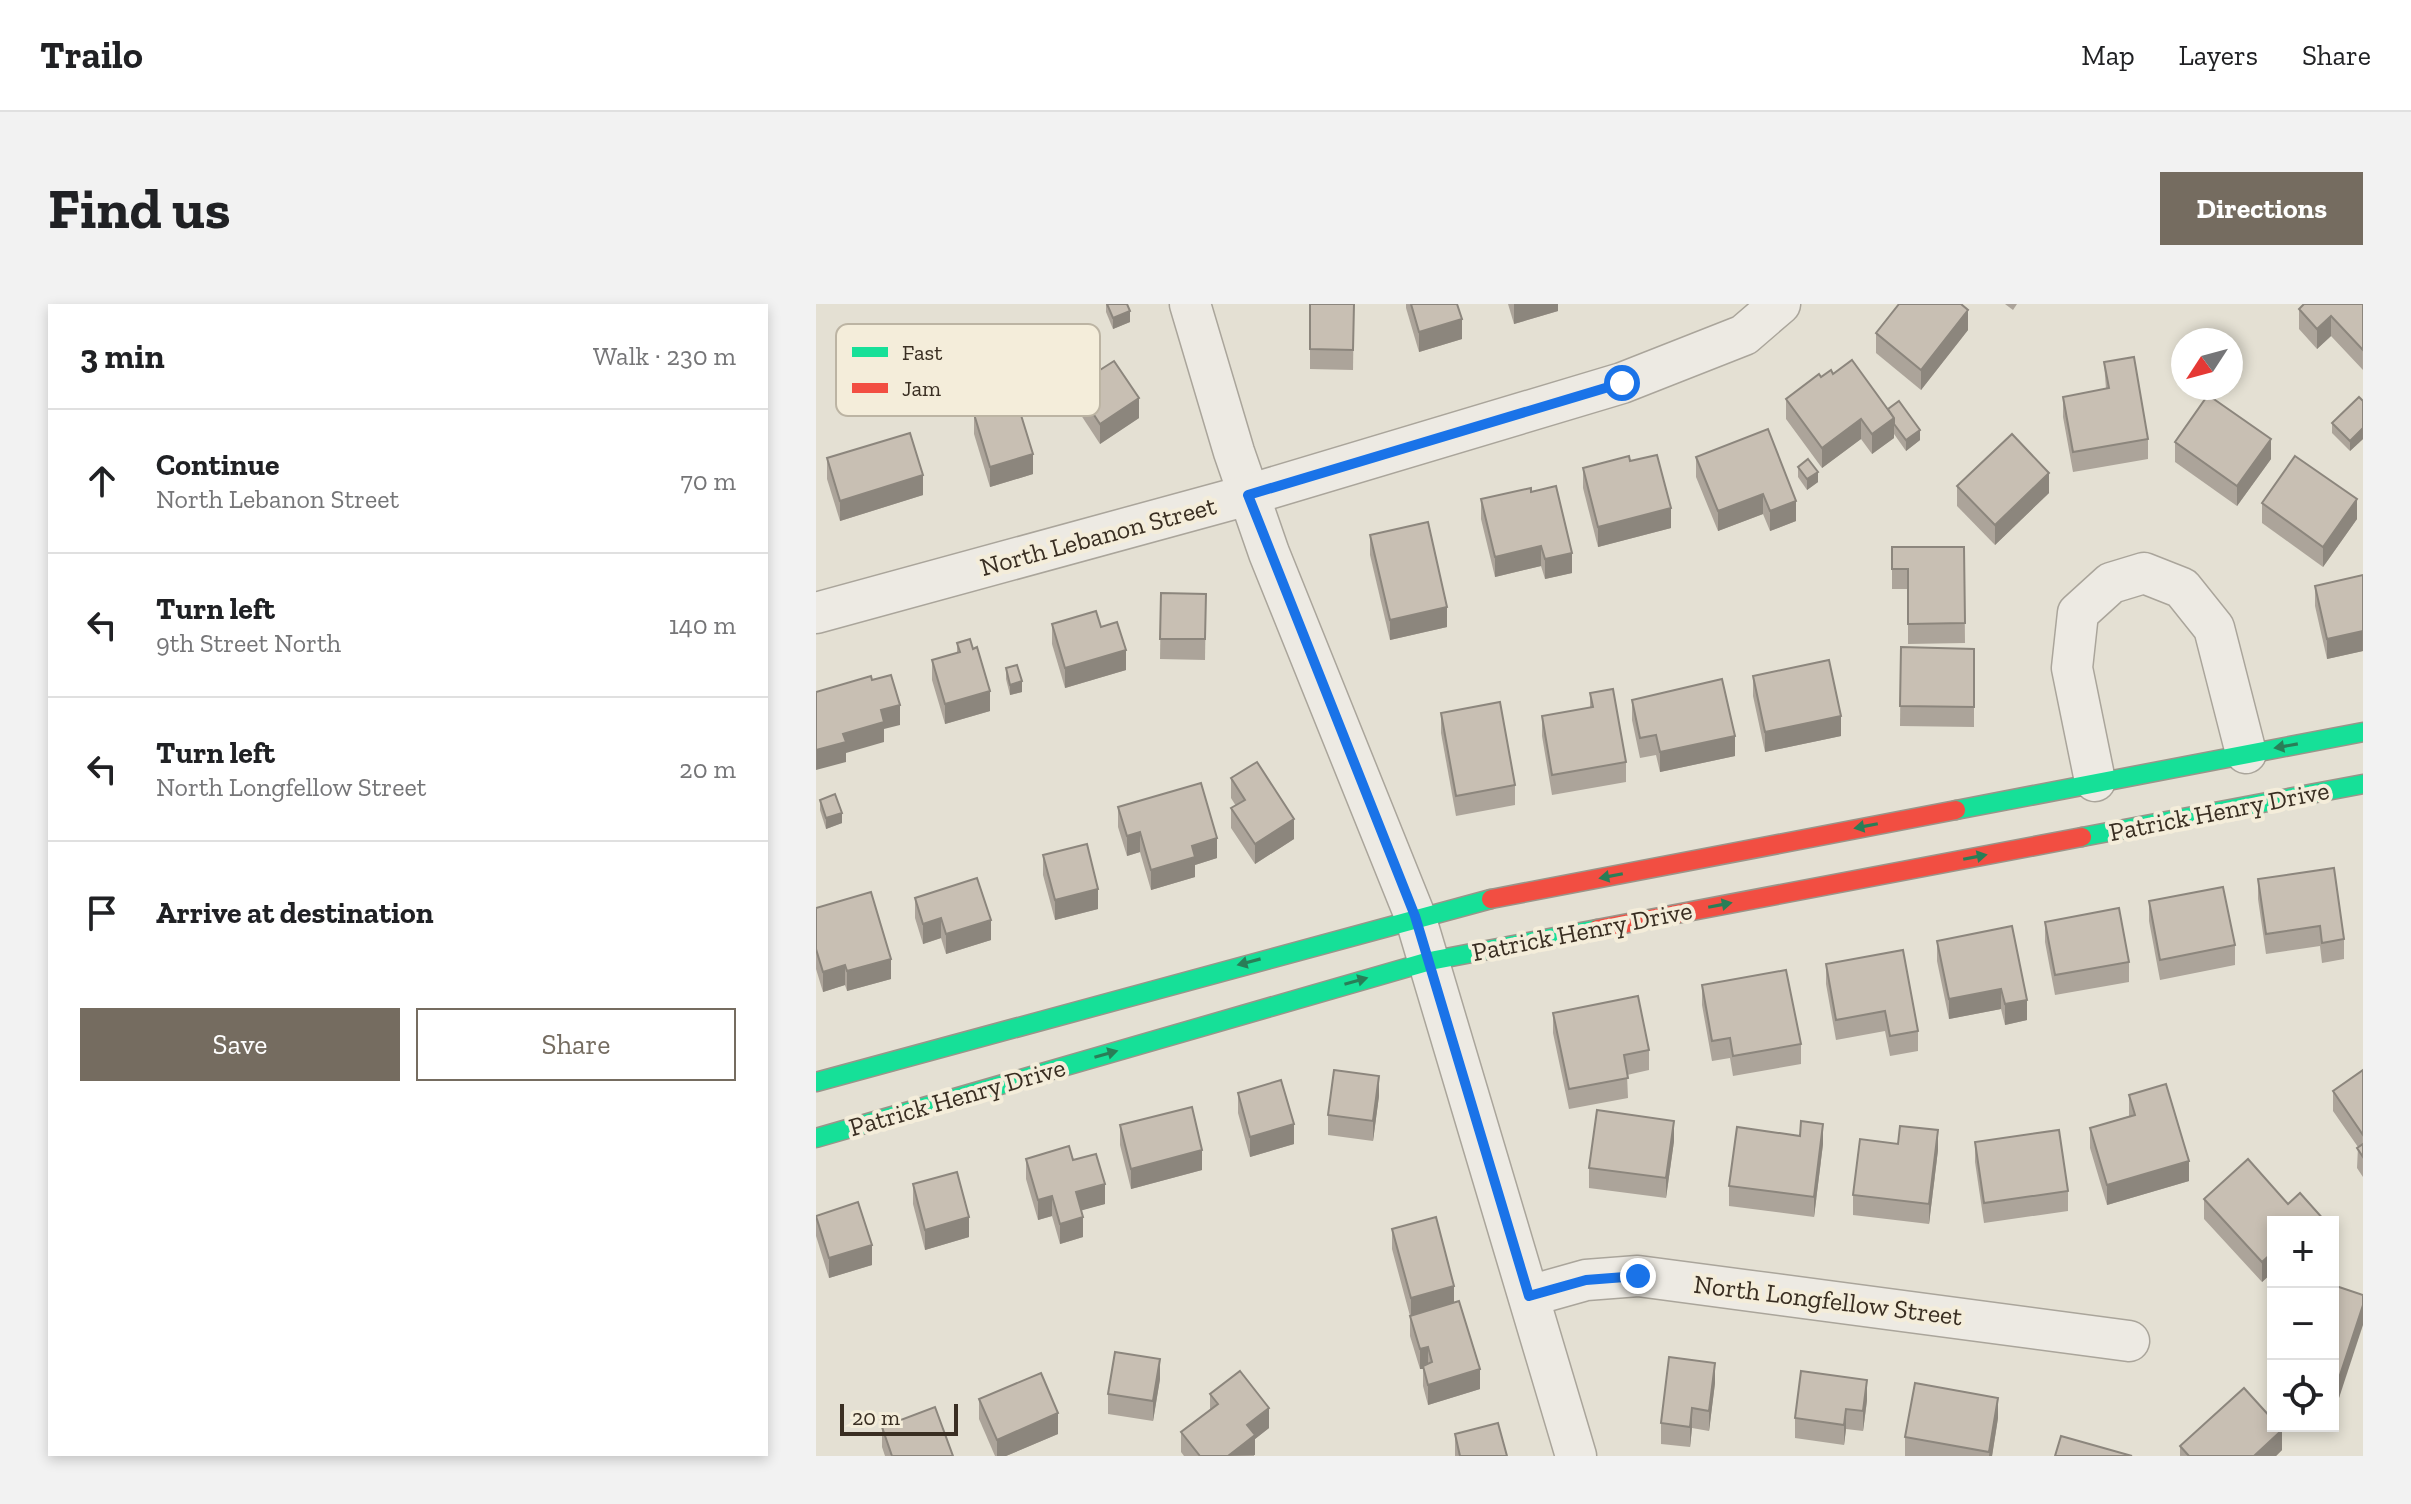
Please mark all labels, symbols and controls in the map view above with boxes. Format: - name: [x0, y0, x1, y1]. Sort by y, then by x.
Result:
- text: Trailo: [40, 32, 143, 78]
- text: Map: [2081, 39, 2135, 72]
- text: Layers: [2179, 39, 2258, 72]
- text: Share: [2302, 39, 2371, 72]
- button: Directions: [2160, 172, 2363, 245]
- text: Find us: [48, 175, 231, 242]
- legend: [836, 324, 1100, 416]
- north arrow: [2171, 328, 2243, 400]
- text: 3 min: [80, 336, 165, 377]
- text: Fast: [902, 339, 943, 366]
- text: Walk · 230 m: [593, 340, 736, 372]
- route start: [1604, 365, 1640, 401]
- text: Jam: [902, 375, 941, 402]
- text: Continue: [156, 447, 280, 483]
- icon: ahead: [80, 459, 124, 503]
- text: 70 m: [680, 465, 736, 497]
- text: North Lebanon Street: [156, 483, 399, 515]
- street label: North Lebanon Street: [976, 489, 1220, 583]
- text: Turn left: [156, 591, 275, 627]
- icon: left: [80, 603, 124, 647]
- text: 140 m: [669, 609, 736, 641]
- text: 9th Street North: [156, 627, 341, 659]
- text: Turn left: [156, 735, 275, 771]
- one-way arrow: [2273, 741, 2298, 753]
- icon: left: [80, 747, 124, 791]
- text: 20 m: [679, 753, 736, 785]
- text: North Longfellow Street: [156, 771, 426, 803]
- street label: Patrick Henry Drive: [2106, 774, 2332, 848]
- one-way arrow: [1853, 820, 1878, 833]
- one-way arrow: [1963, 851, 1988, 863]
- one-way arrow: [1598, 870, 1623, 883]
- icon: arrive: [80, 891, 124, 935]
- street label: Patrick Henry Drive: [1469, 894, 1695, 968]
- text: Arrive at destination: [156, 895, 433, 931]
- one-way arrow: [1707, 898, 1732, 911]
- one-way arrow: [1236, 956, 1260, 969]
- one-way arrow: [1344, 974, 1368, 987]
- button: Save: [80, 1008, 400, 1081]
- button: Share: [416, 1008, 736, 1081]
- one-way arrow: [1094, 1047, 1118, 1060]
- street label: Patrick Henry Drive: [845, 1051, 1069, 1143]
- map controls: [2267, 1216, 2339, 1432]
- button: +: [2267, 1216, 2339, 1288]
- route end: [1620, 1258, 1656, 1294]
- street label: North Longfellow Street: [1692, 1268, 1964, 1332]
- button: −: [2267, 1288, 2339, 1360]
- button: locate: [2267, 1360, 2339, 1432]
- scale bar: [840, 1400, 958, 1436]
- text: 20 m: [852, 1404, 900, 1431]

